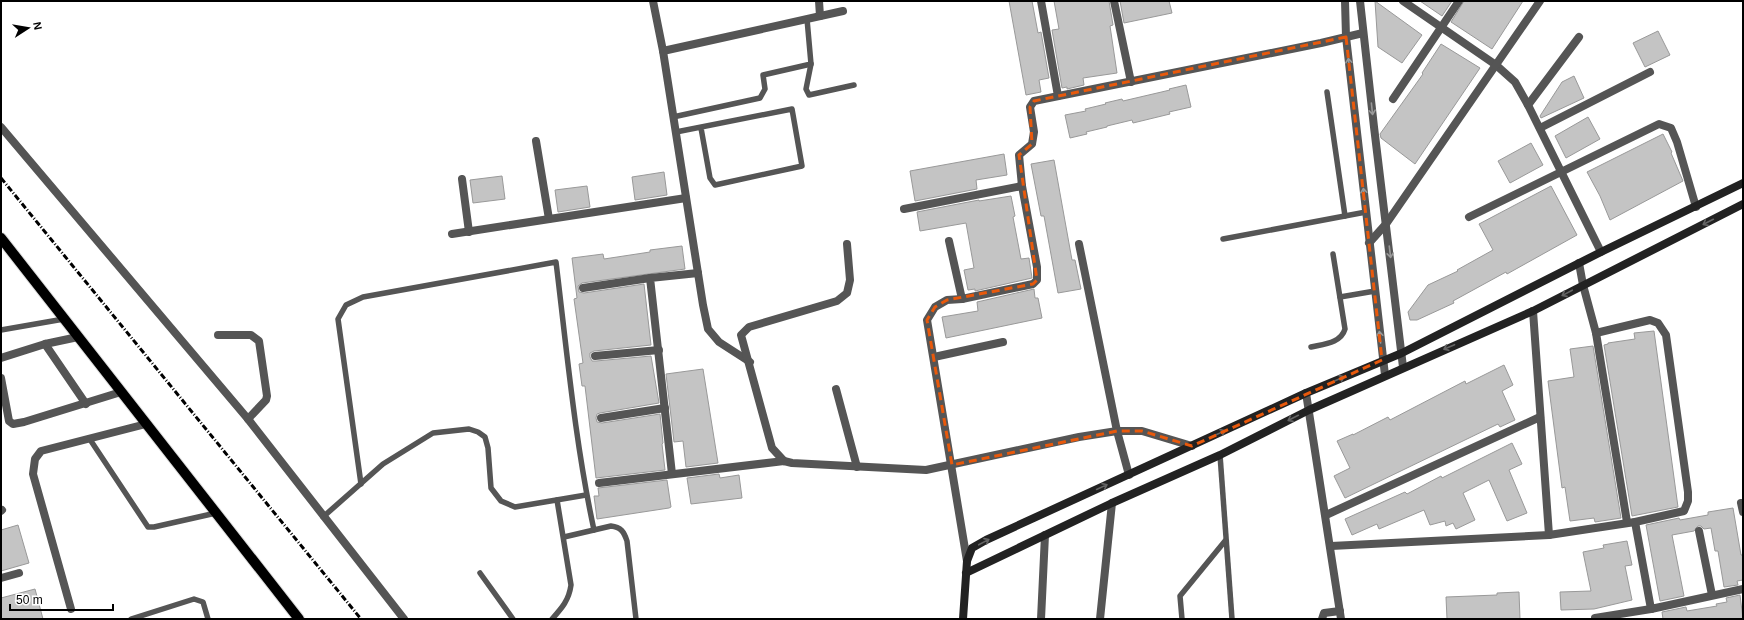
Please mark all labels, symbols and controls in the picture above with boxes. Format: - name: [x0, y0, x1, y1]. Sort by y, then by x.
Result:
- north arrow: [8, 8, 48, 48]
- text: N: [31, 21, 44, 31]
- one-way arrow: [1346, 58, 1353, 71]
- one-way arrow: [1368, 102, 1375, 115]
- one-way arrow: [1360, 188, 1368, 201]
- one-way arrow: [1702, 218, 1714, 226]
- one-way arrow: [1386, 245, 1393, 258]
- one-way arrow: [1561, 290, 1573, 297]
- one-way arrow: [1376, 331, 1384, 344]
- one-way arrow: [1444, 344, 1456, 352]
- one-way arrow: [1332, 375, 1344, 382]
- one-way arrow: [1287, 415, 1299, 423]
- one-way arrow: [1214, 429, 1226, 436]
- one-way arrow: [1096, 483, 1108, 490]
- one-way arrow: [978, 537, 990, 545]
- scale bar: [10, 586, 113, 612]
- text: 50 m: [16, 593, 43, 607]

